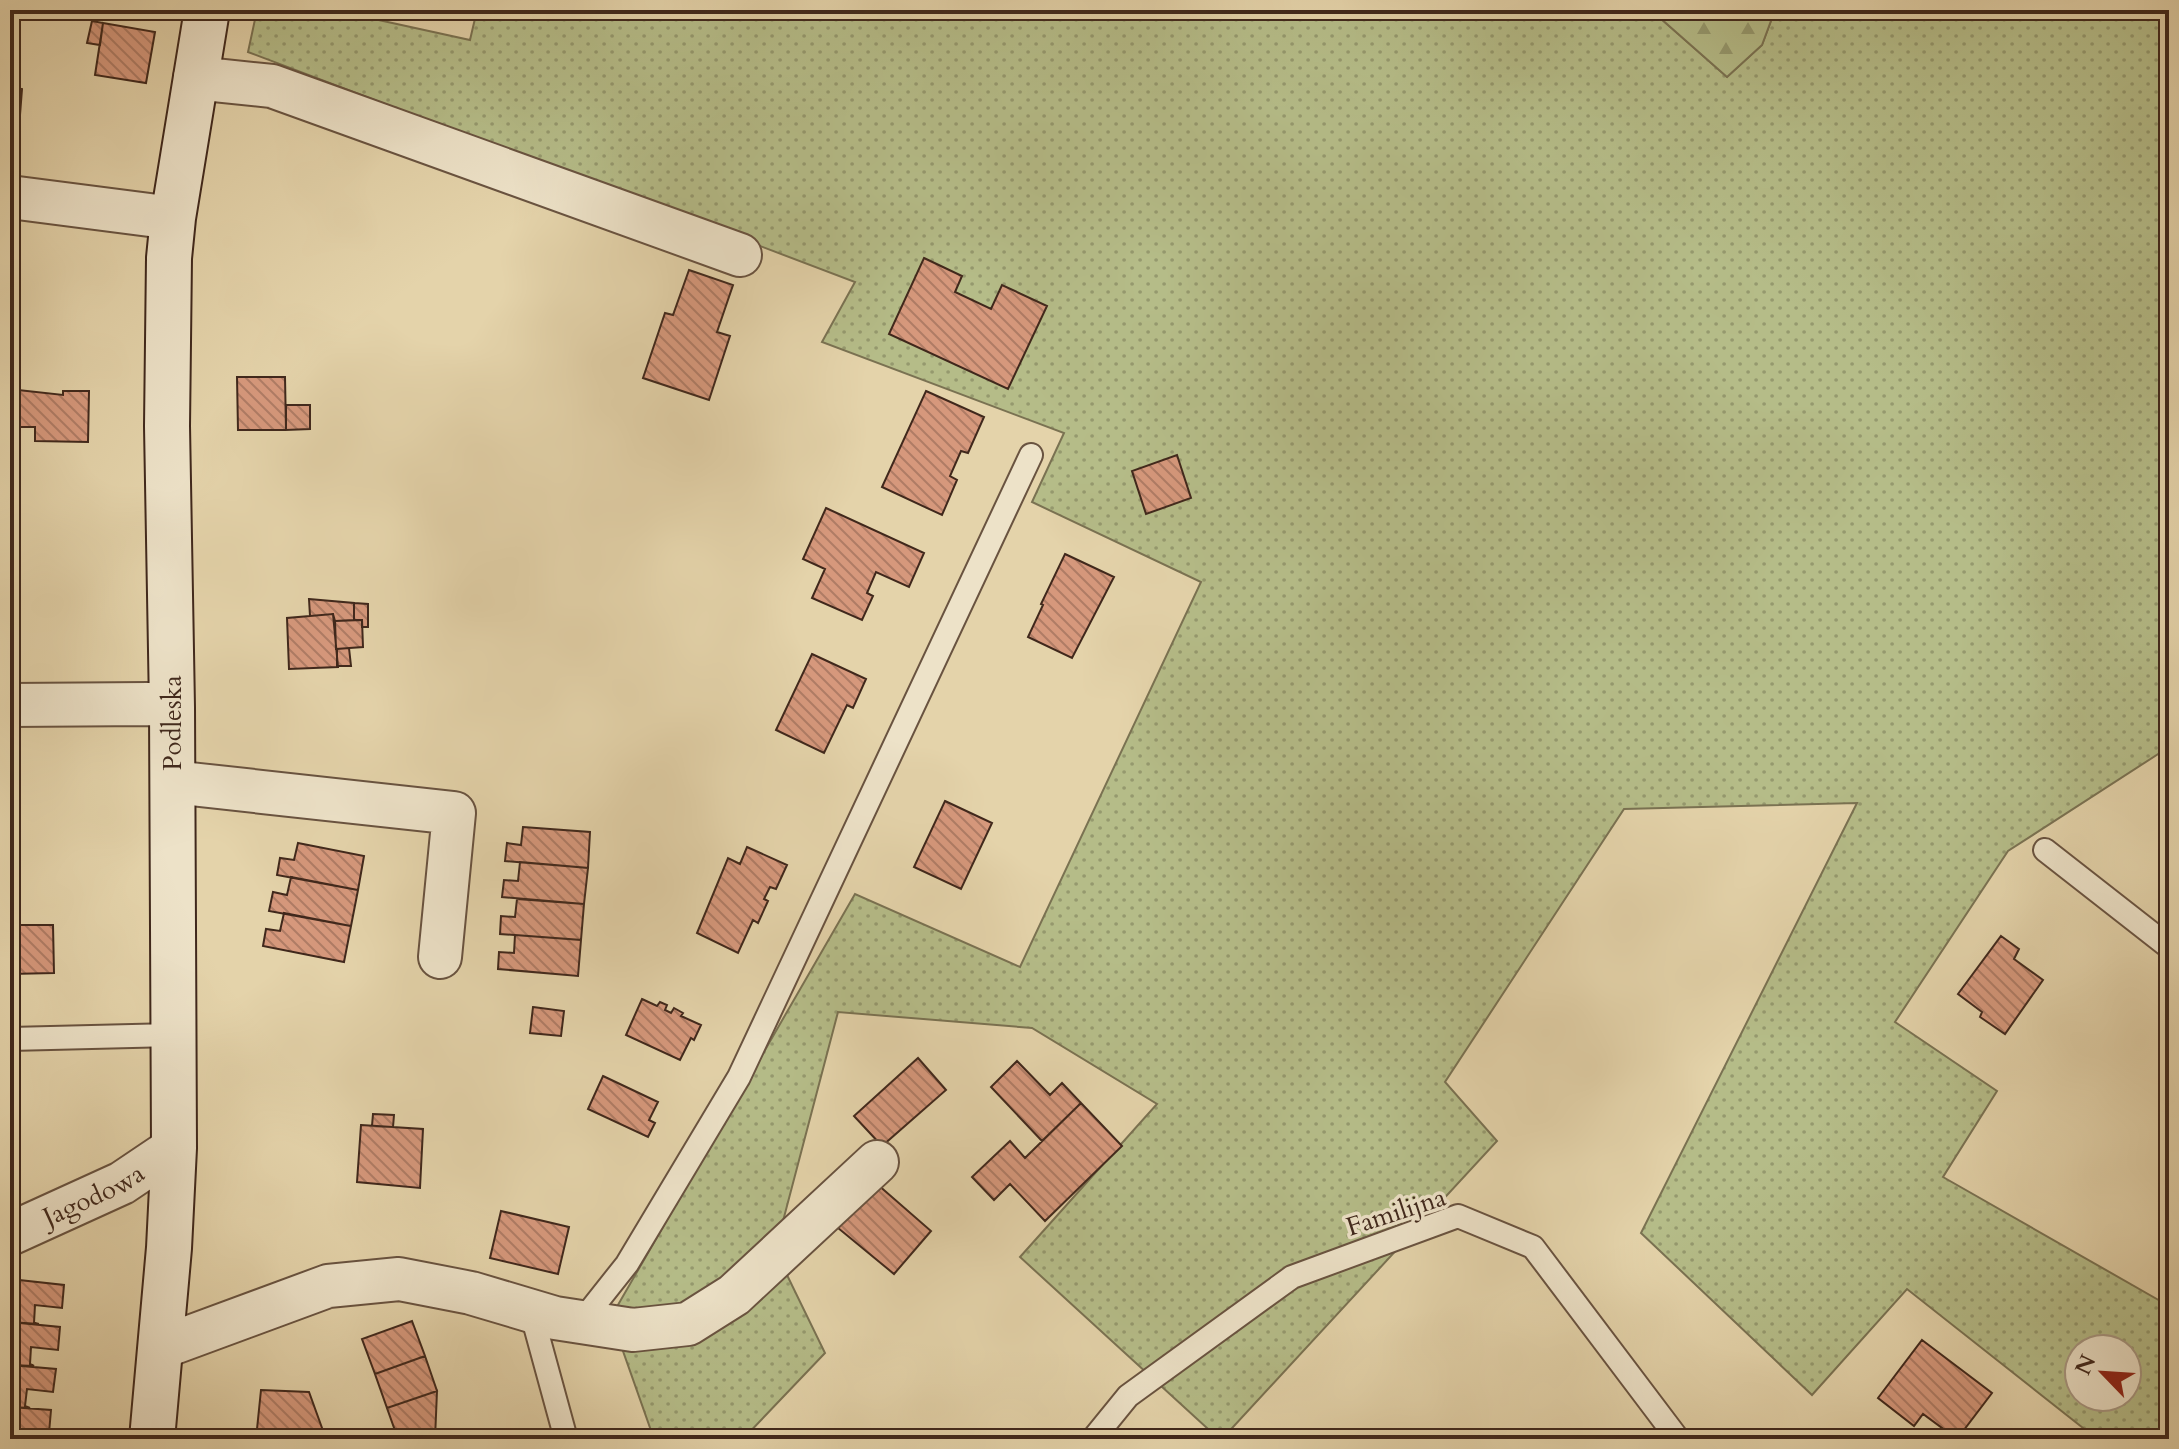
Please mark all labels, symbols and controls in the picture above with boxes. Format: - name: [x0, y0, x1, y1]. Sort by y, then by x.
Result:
- street label: Podleska: [155, 675, 190, 771]
- street label: Jagodowa: [33, 1155, 151, 1236]
- street label: Familijna: [1342, 1180, 1450, 1244]
- north arrow: [2063, 1333, 2143, 1413]
- text: N: [2068, 1350, 2103, 1380]

